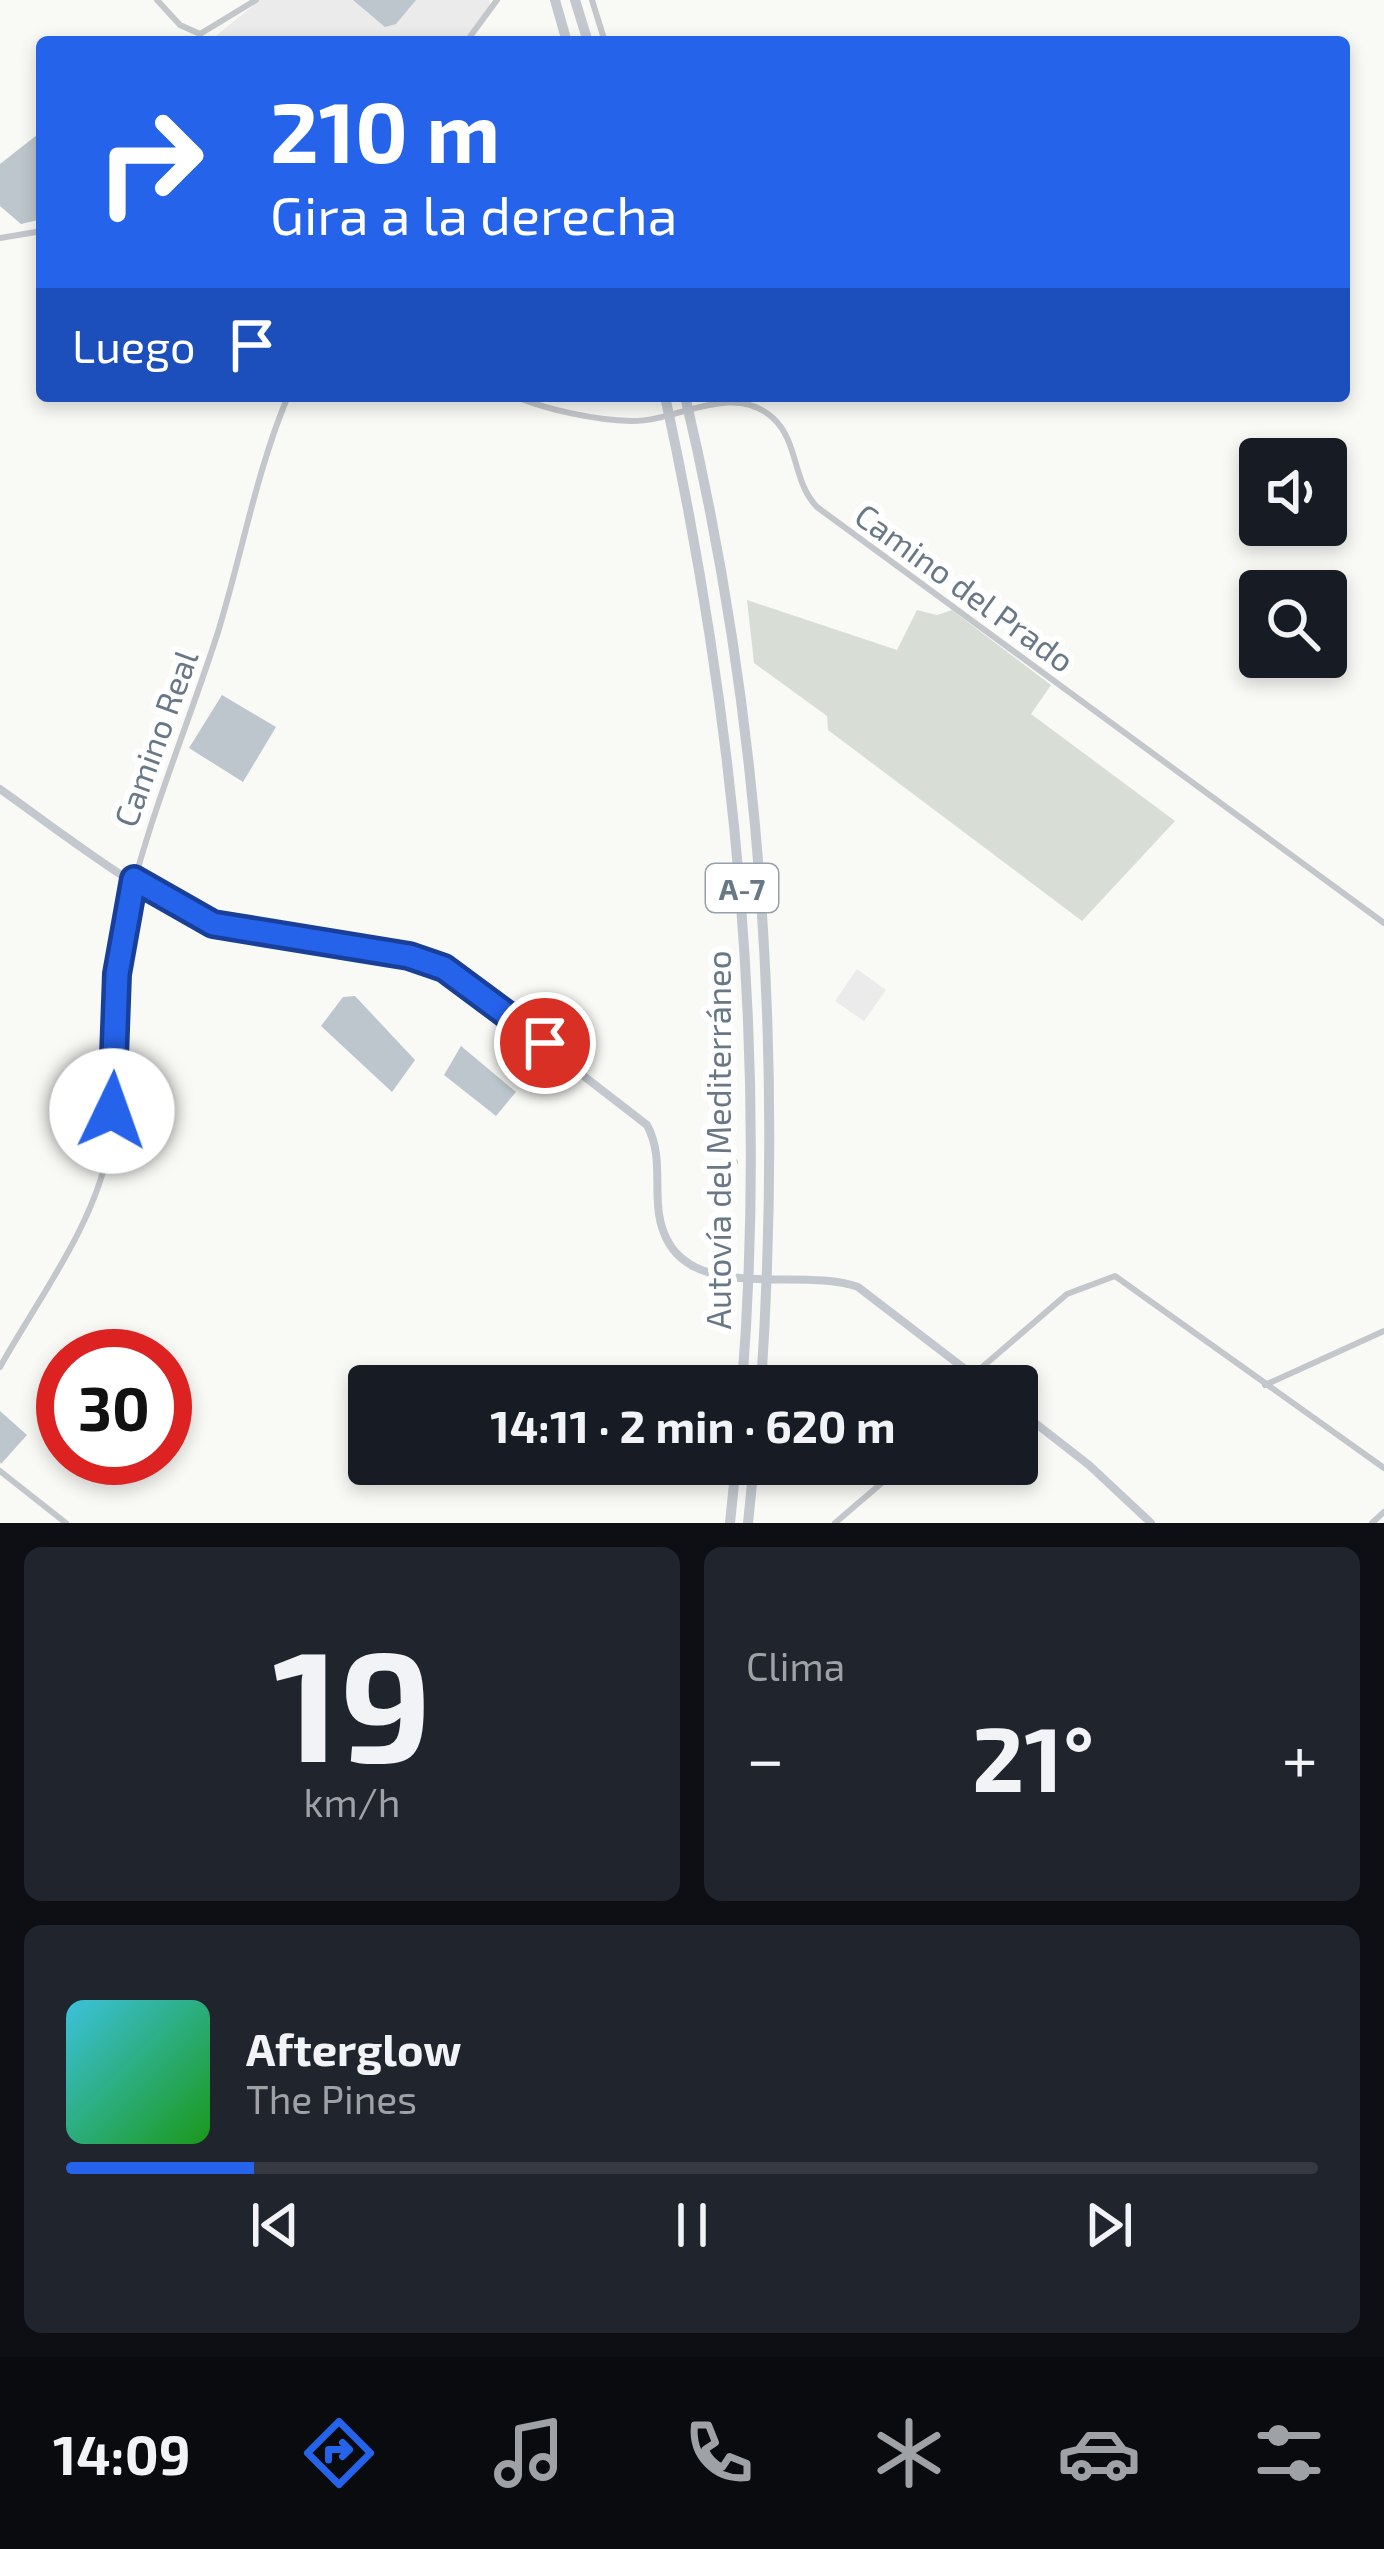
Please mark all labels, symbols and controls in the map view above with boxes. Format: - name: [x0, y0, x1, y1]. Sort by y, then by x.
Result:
- text: 210 m: [270, 79, 500, 180]
- icon: right: [72, 84, 228, 240]
- text: Gira a la derecha: [270, 181, 677, 246]
- icon: arrive: [219, 312, 285, 378]
- text: Luego: [72, 318, 195, 372]
- map controls: [1239, 438, 1347, 678]
- button: sound: [1239, 438, 1347, 546]
- street label: Camino del Prado: [848, 494, 1082, 680]
- button: search: [1239, 570, 1347, 678]
- street label: Camino Real: [105, 644, 206, 832]
- road number: A-7: [706, 864, 778, 912]
- street label: Autovía del Mediterráneo: [698, 951, 738, 1329]
- pin: [494, 992, 596, 1094]
- icon: arrive: [512, 1010, 578, 1076]
- position arrow: [49, 1048, 175, 1174]
- speed limit sign: 30: [36, 1329, 192, 1485]
- text: 14:11 · 2 min · 620 m: [490, 1398, 896, 1452]
- text: 19: [272, 1606, 432, 1793]
- text: Clima: [746, 1642, 845, 1689]
- text: 21°: [972, 1702, 1094, 1810]
- text: −: [746, 1717, 785, 1796]
- text: +: [1282, 1717, 1318, 1796]
- text: km/h: [304, 1778, 400, 1825]
- text: Afterglow: [246, 2021, 462, 2075]
- text: The Pines: [246, 2075, 417, 2122]
- icon: previous: [242, 2192, 308, 2258]
- icon: pause: [659, 2192, 725, 2258]
- icon: next: [1076, 2192, 1142, 2258]
- icon: directions: [297, 2411, 381, 2495]
- icon: music: [487, 2411, 571, 2495]
- icon: phone: [677, 2411, 761, 2495]
- icon: climate: [867, 2411, 951, 2495]
- icon: car: [1057, 2411, 1141, 2495]
- icon: filters: [1247, 2411, 1331, 2495]
- text: 14:09: [53, 2421, 191, 2486]

